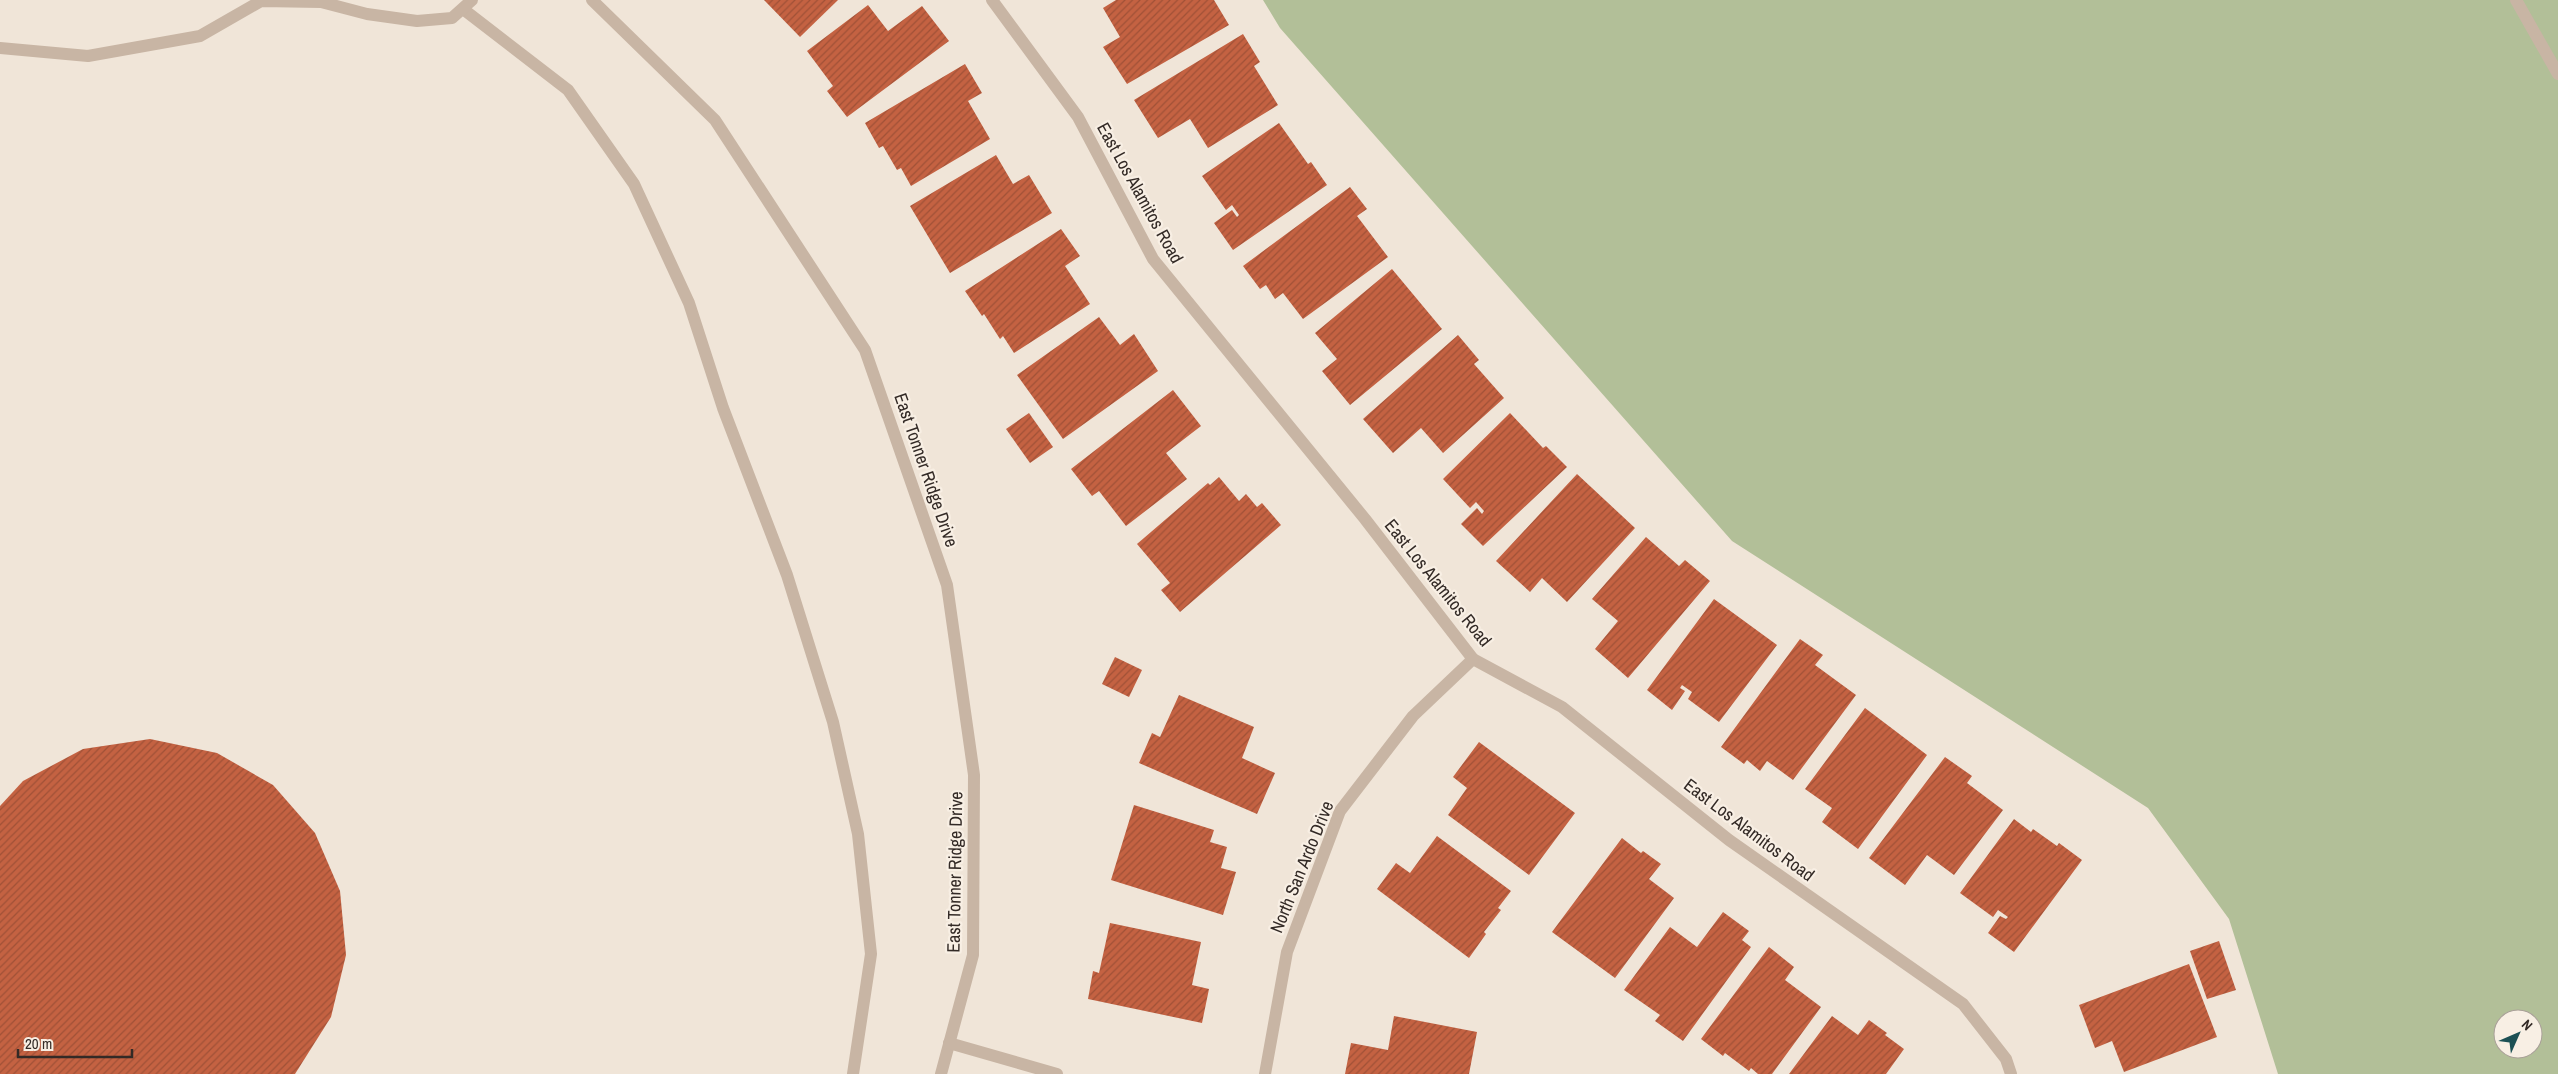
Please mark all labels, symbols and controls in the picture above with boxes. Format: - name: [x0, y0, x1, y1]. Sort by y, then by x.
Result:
- street label: East Los Alamitos Road: [1091, 118, 1190, 268]
- street label: East Tonner Ridge Drive: [888, 389, 965, 550]
- street label: East Los Alamitos Road: [1379, 514, 1498, 652]
- street label: East Los Alamitos Road: [1679, 772, 1820, 887]
- street label: East Tonner Ridge Drive: [941, 791, 968, 953]
- street label: North San Ardo Drive: [1264, 797, 1339, 937]
- north arrow: [2493, 1009, 2543, 1059]
- text: N: [2518, 1016, 2536, 1034]
- scale bar: [18, 1026, 131, 1058]
- text: 20 m: [25, 1033, 52, 1054]

